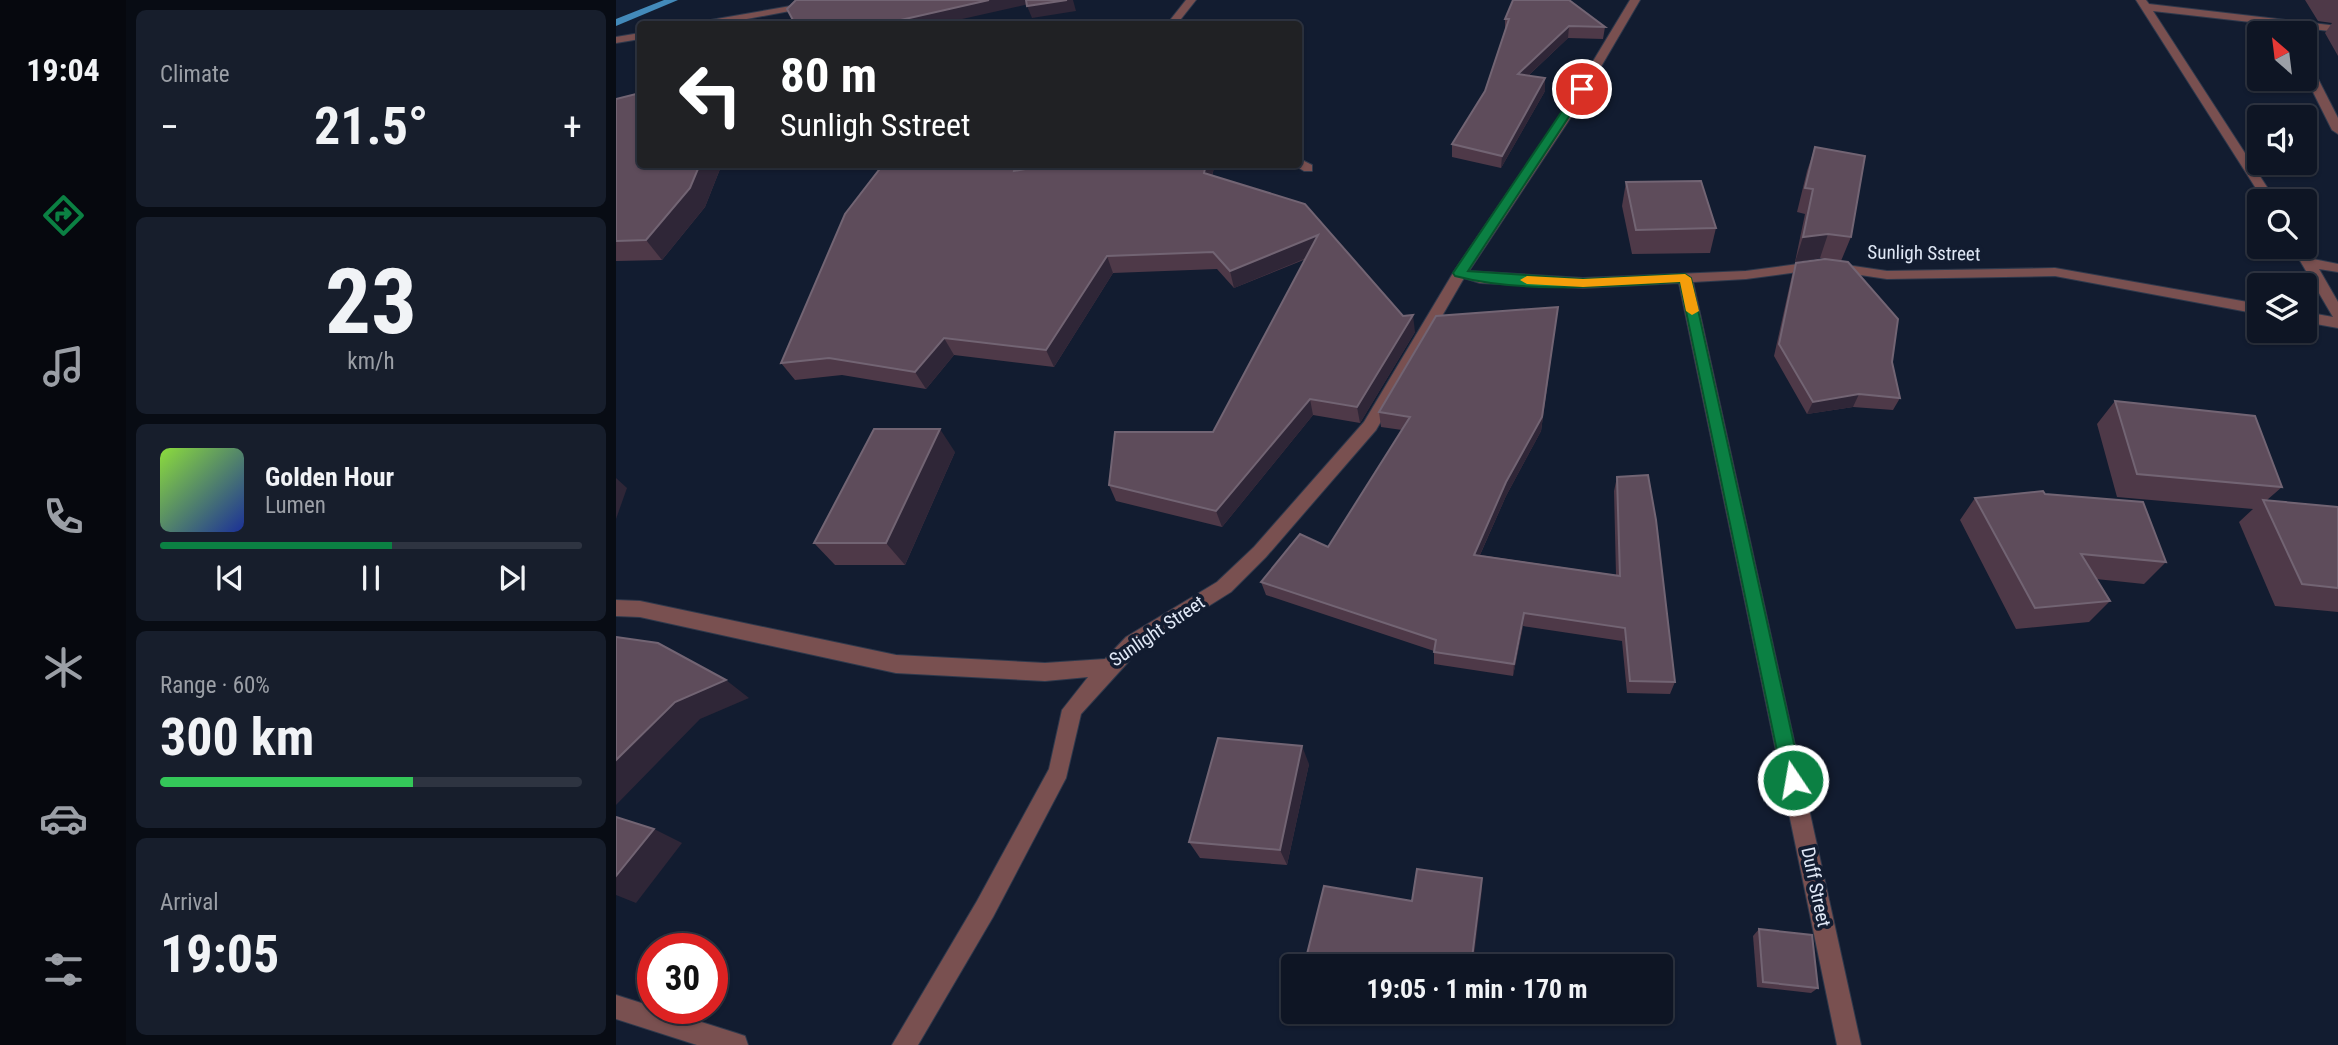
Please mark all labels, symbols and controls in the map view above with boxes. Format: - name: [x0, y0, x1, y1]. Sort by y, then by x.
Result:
- north arrow: [2247, 21, 2317, 91]
- map controls: [2247, 21, 2317, 343]
- text: 80 m: [780, 47, 877, 104]
- icon: left: [665, 49, 756, 140]
- text: 19:04: [26, 51, 100, 89]
- pin: [1552, 59, 1612, 119]
- text: Climate: [160, 61, 230, 88]
- icon: arrive: [1563, 70, 1601, 108]
- text: 21.5°: [314, 96, 428, 157]
- text: −: [160, 105, 179, 149]
- text: +: [563, 105, 582, 149]
- button: sound: [2247, 105, 2317, 175]
- text: Sunligh Sstreet: [780, 106, 970, 144]
- button: search: [2247, 189, 2317, 259]
- icon: directions: [39, 191, 88, 240]
- street label: Sunligh Sstreet: [1867, 241, 1981, 265]
- text: 23: [325, 249, 417, 355]
- button: layers: [2247, 273, 2317, 343]
- icon: music: [39, 342, 88, 391]
- text: km/h: [347, 348, 395, 375]
- text: Golden Hour: [265, 462, 394, 492]
- icon: phone: [39, 492, 88, 541]
- text: Lumen: [265, 492, 326, 519]
- icon: previous: [211, 559, 249, 597]
- icon: pause: [352, 559, 390, 597]
- icon: next: [493, 559, 531, 597]
- street label: Sunlight Street: [1105, 591, 1209, 671]
- icon: climate: [39, 643, 88, 692]
- text: Range · 60%: [160, 672, 270, 699]
- text: 300 km: [160, 707, 314, 768]
- position arrow: [1756, 743, 1830, 817]
- icon: car: [39, 794, 88, 843]
- street label: Duff Street: [1796, 845, 1836, 929]
- text: Arrival: [160, 889, 219, 916]
- text: 19:05: [160, 924, 279, 985]
- speed limit sign: 30: [637, 933, 728, 1024]
- icon: filters: [39, 945, 88, 994]
- text: 19:05 · 1 min · 170 m: [1367, 974, 1587, 1004]

